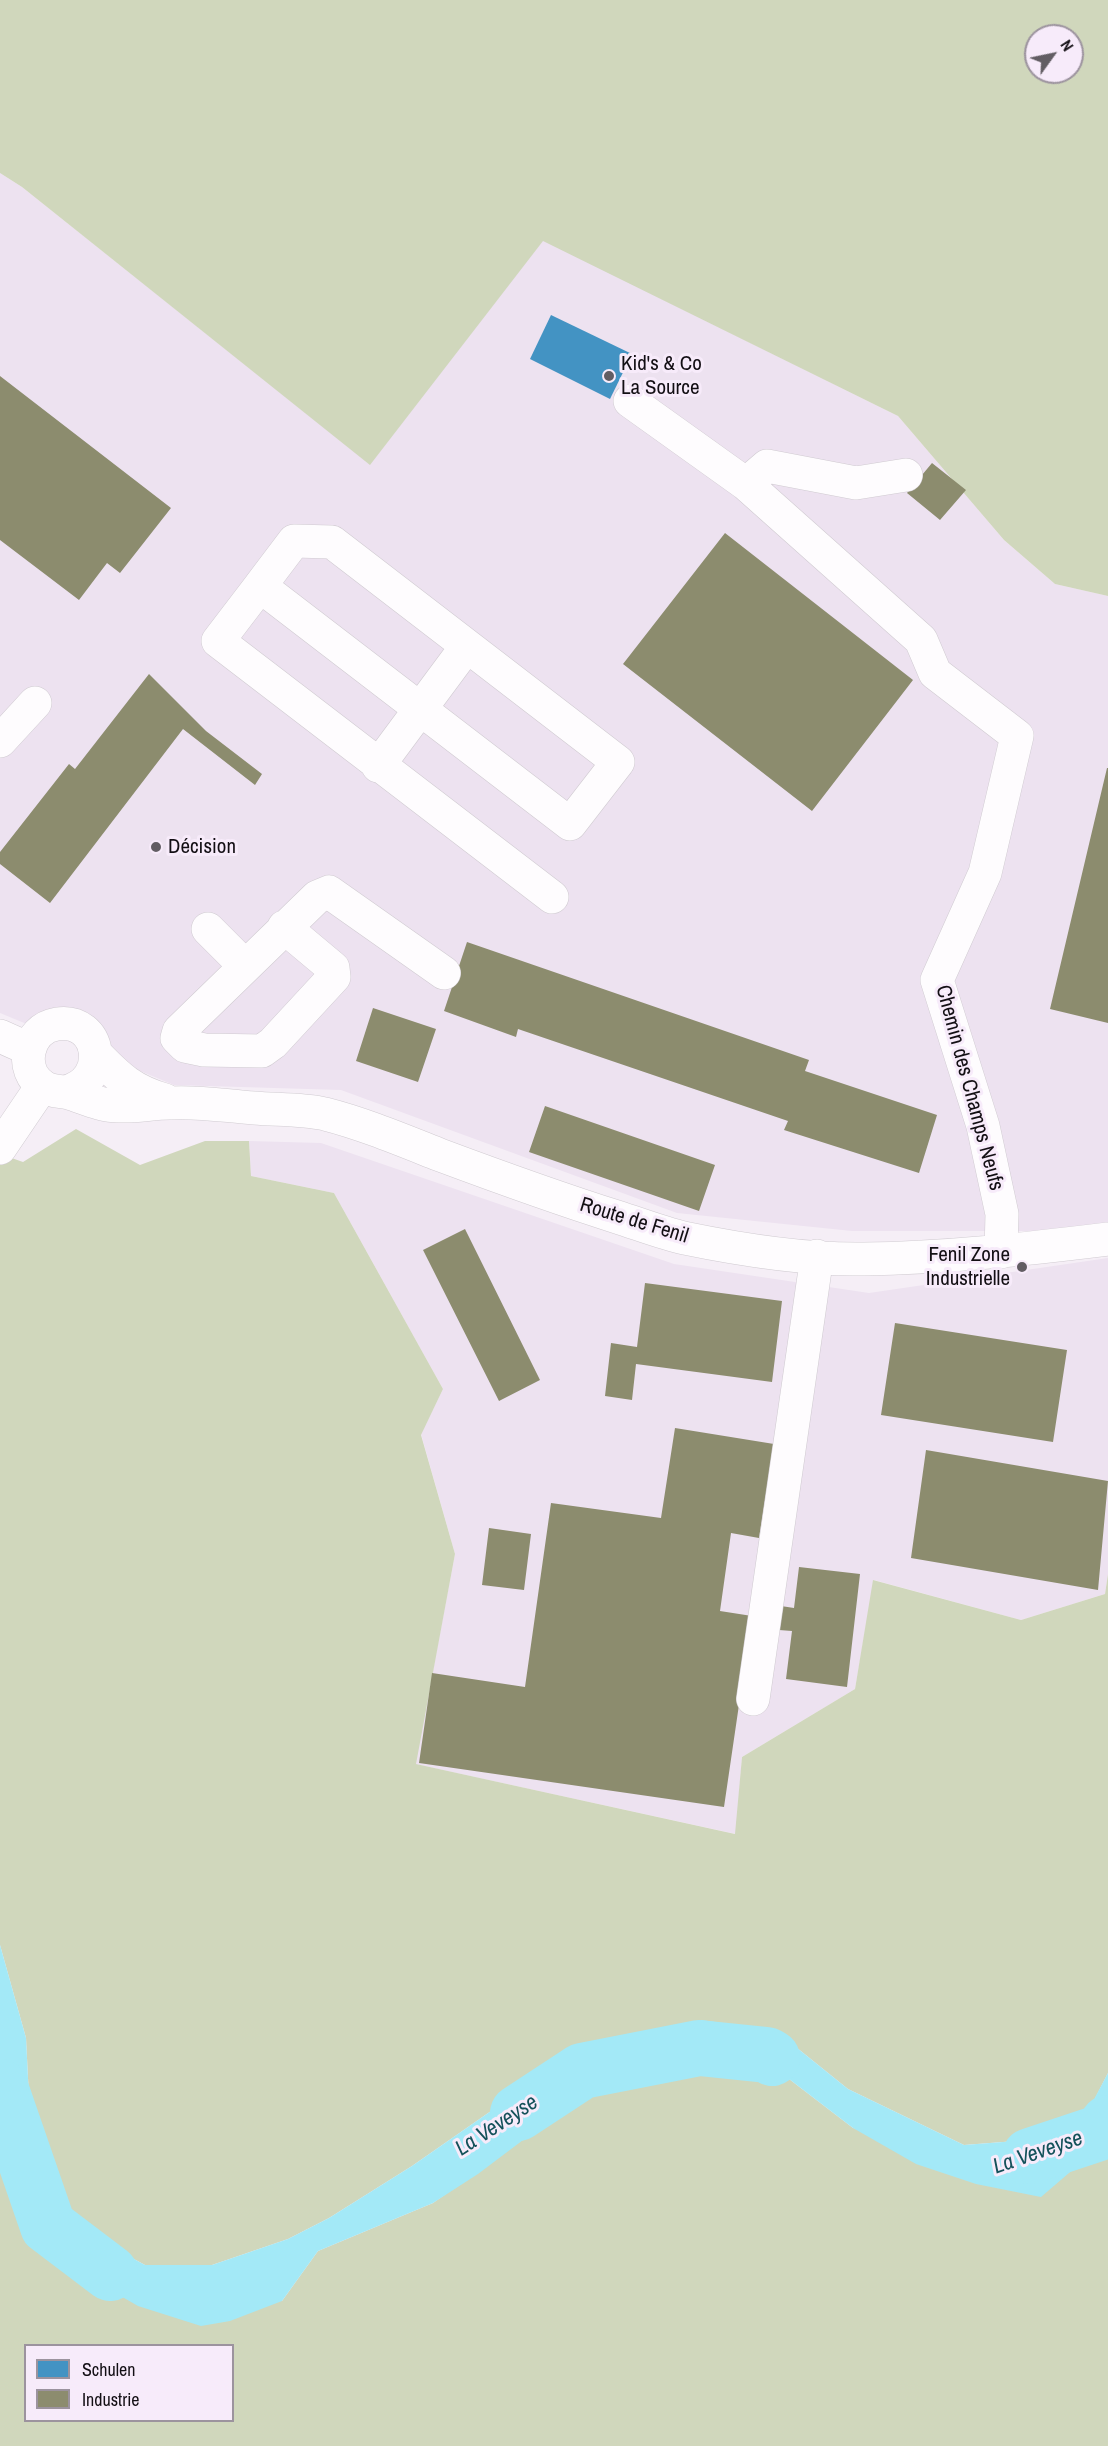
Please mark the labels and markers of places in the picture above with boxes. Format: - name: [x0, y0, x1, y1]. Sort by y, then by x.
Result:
- place label: Kid's & Co La Source: [621, 351, 702, 401]
- marker: Kid's & Co La Source: [602, 369, 616, 383]
- place label: Décision: [168, 834, 236, 860]
- marker: Décision: [149, 840, 163, 854]
- place label: Fenil Zone Industrielle: [926, 1242, 1010, 1292]
- marker: Fenil Zone Industrielle: [1015, 1260, 1029, 1274]

